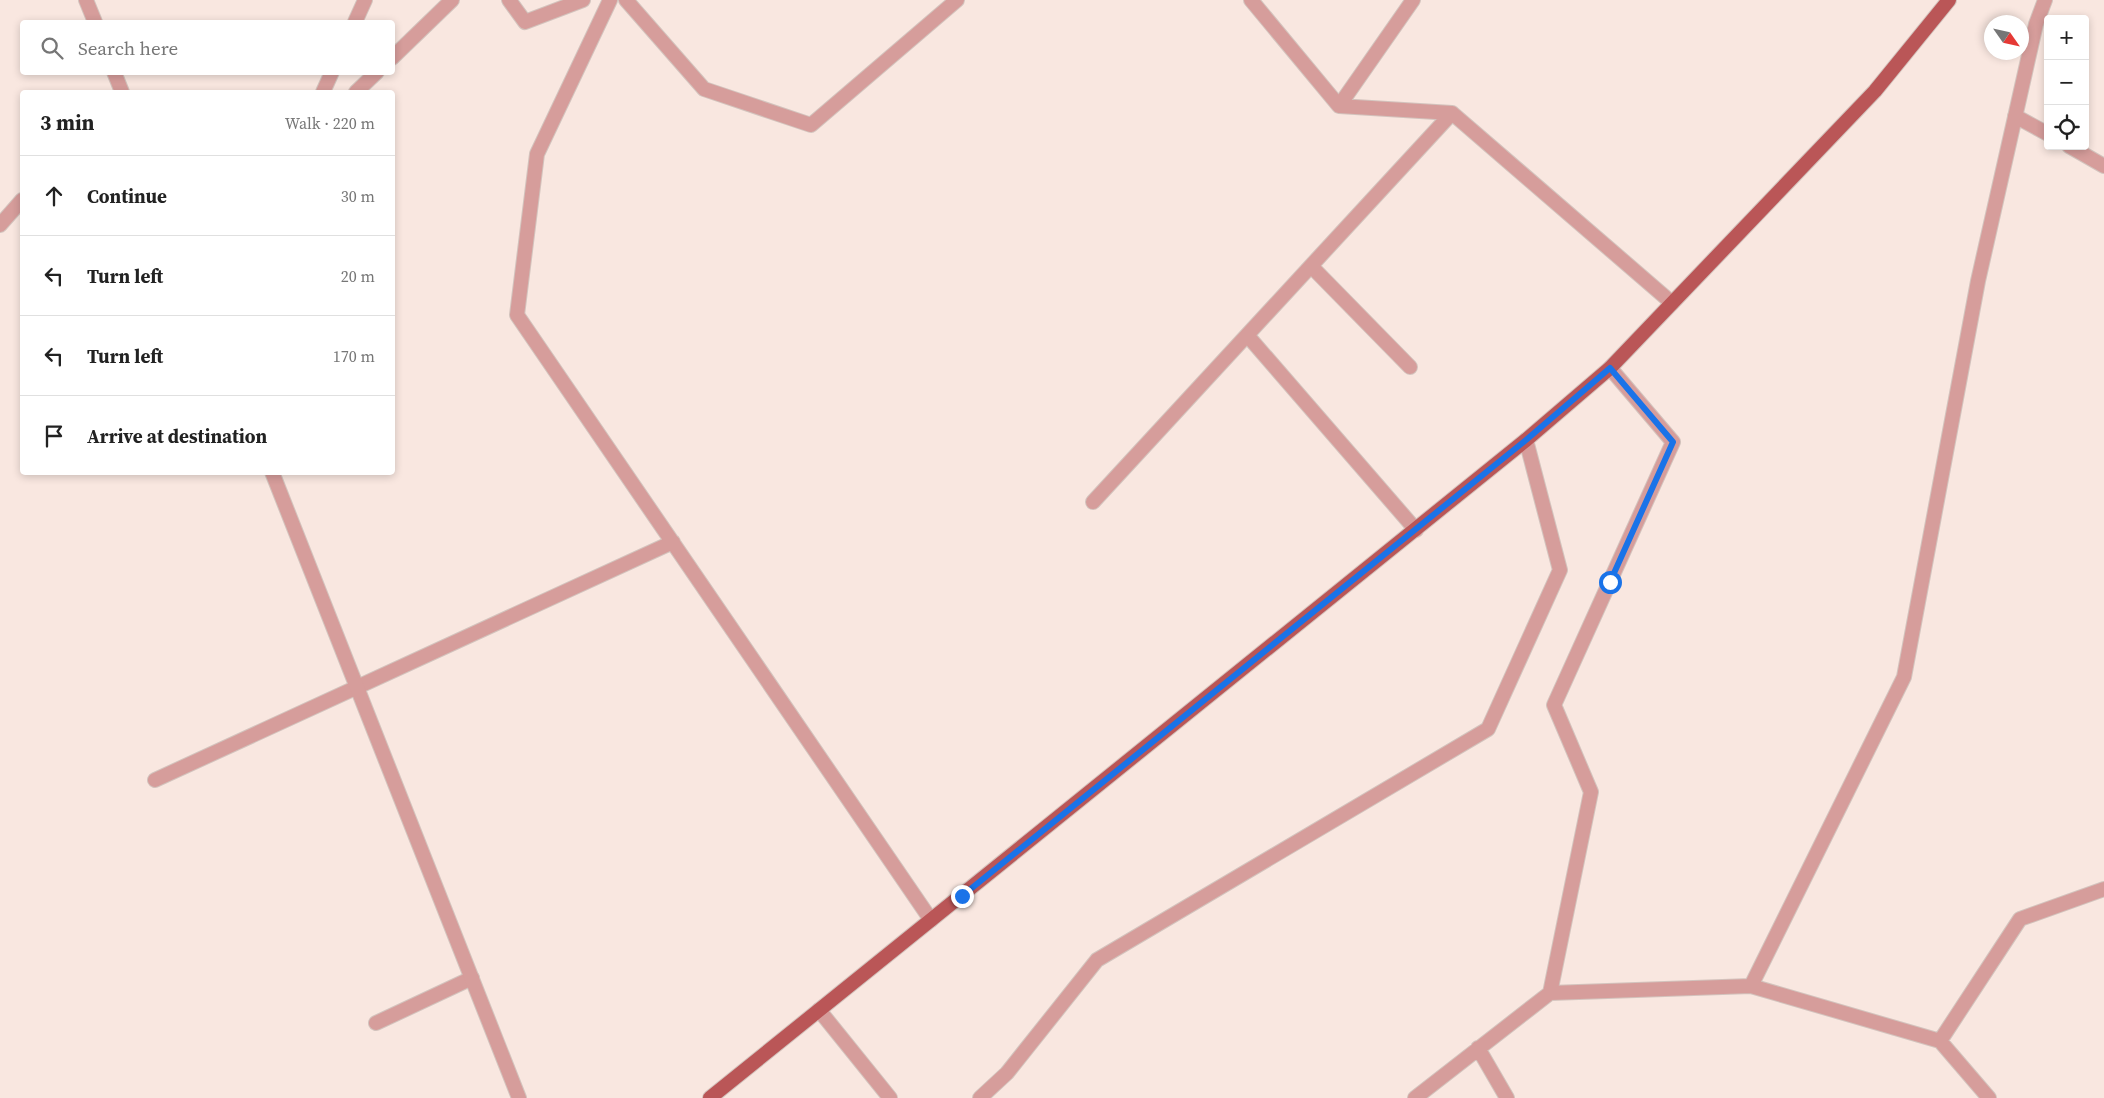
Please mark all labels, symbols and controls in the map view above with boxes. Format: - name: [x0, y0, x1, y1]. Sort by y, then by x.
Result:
- north arrow: [1984, 15, 2029, 60]
- map controls: [2044, 15, 2089, 150]
- button: +: [2044, 15, 2089, 60]
- search box: [20, 20, 395, 75]
- icon: search: [38, 34, 66, 62]
- text: Search here: [78, 35, 178, 61]
- button: −: [2044, 60, 2089, 105]
- button: locate: [2044, 105, 2089, 150]
- text: 3 min: [40, 108, 95, 137]
- text: Walk · 220 m: [285, 112, 375, 134]
- icon: ahead: [40, 182, 68, 210]
- text: Continue: [87, 183, 167, 209]
- text: 30 m: [341, 185, 375, 207]
- icon: left: [40, 262, 68, 290]
- text: Turn left: [87, 263, 163, 289]
- text: 20 m: [341, 265, 375, 287]
- icon: left: [40, 342, 68, 370]
- text: Turn left: [87, 343, 163, 369]
- text: 170 m: [333, 345, 375, 367]
- icon: arrive: [40, 422, 68, 450]
- text: Arrive at destination: [87, 423, 267, 449]
- route start: [1599, 571, 1622, 594]
- route end: [951, 885, 974, 908]

